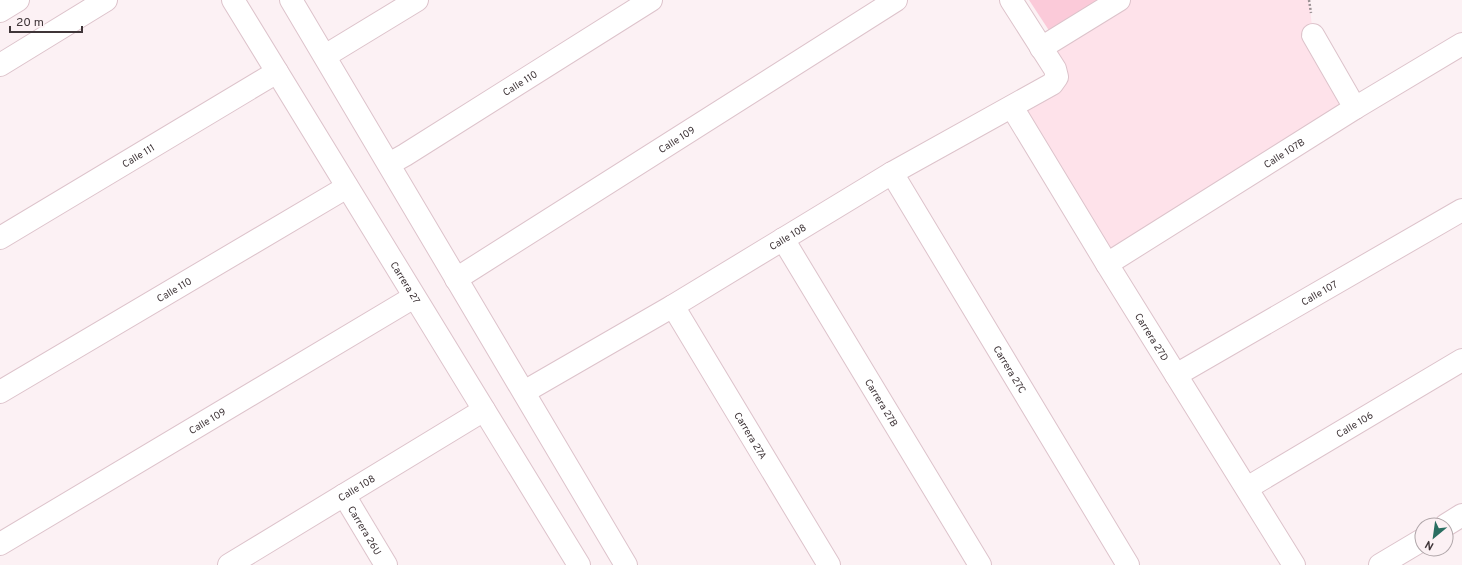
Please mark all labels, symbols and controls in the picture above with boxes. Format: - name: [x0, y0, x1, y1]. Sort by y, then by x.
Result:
- scale bar: [10, 8, 82, 34]
- text: 20 m: [16, 15, 44, 31]
- street label: Calle 110: [501, 68, 540, 100]
- street label: Calle 109: [656, 124, 698, 157]
- street label: Calle 107B: [1262, 136, 1308, 172]
- street label: Calle 111: [120, 142, 158, 171]
- street label: Calle 108: [767, 222, 809, 254]
- street label: Carrera 27: [387, 259, 423, 307]
- street label: Calle 110: [155, 275, 195, 306]
- street label: Calle 107: [1299, 278, 1340, 309]
- street label: Carrera 27D: [1131, 311, 1171, 364]
- street label: Carrera 27C: [989, 344, 1028, 396]
- street label: Carrera 27B: [861, 377, 900, 430]
- street label: Calle 109: [187, 406, 229, 438]
- street label: Calle 106: [1334, 409, 1376, 441]
- street label: Carrera 27A: [730, 410, 769, 462]
- street label: Calle 108: [336, 473, 378, 505]
- street label: Carrera 26U: [344, 504, 384, 558]
- north arrow: [1414, 517, 1454, 557]
- text: N: [1423, 537, 1436, 553]

